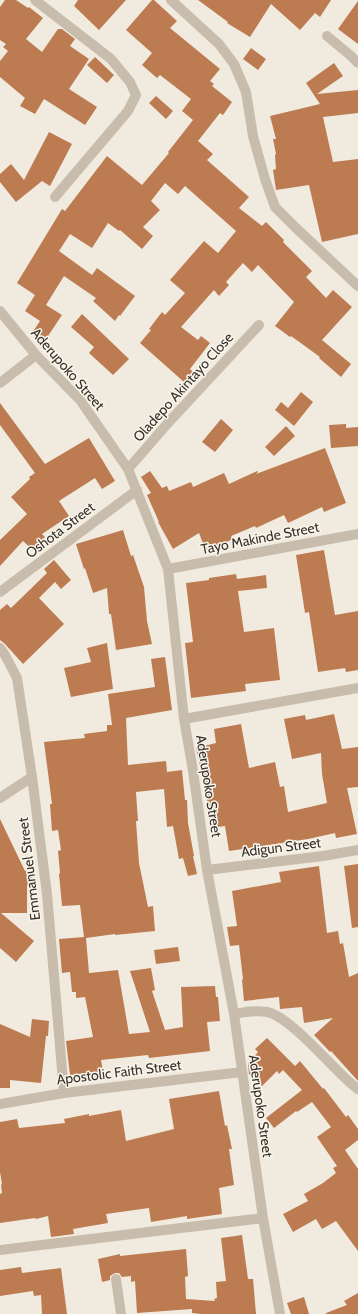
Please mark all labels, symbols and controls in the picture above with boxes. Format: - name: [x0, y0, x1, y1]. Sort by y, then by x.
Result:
- street label: Aderupoko Street: [27, 324, 109, 414]
- street label: Oladepo Akintayo Close: [129, 328, 237, 446]
- street label: Oshota Street: [22, 498, 98, 562]
- street label: Tayo Makinde Street: [199, 518, 321, 558]
- street label: Aderupoko Street: [192, 733, 226, 839]
- street label: Emmanuel Street: [14, 816, 44, 922]
- street label: Adigun Street: [240, 833, 322, 861]
- street label: Aderupoko Street: [245, 1054, 277, 1159]
- street label: Apostolic Faith Street: [56, 1055, 183, 1089]

